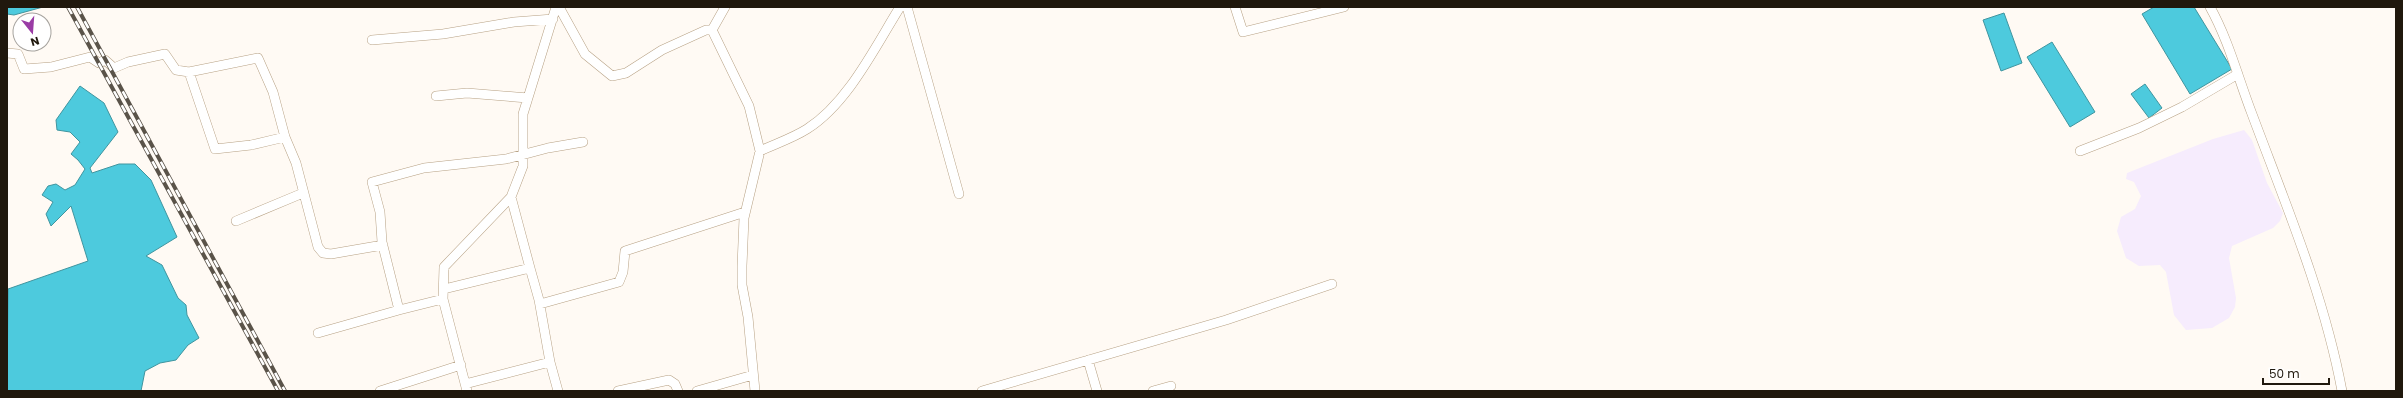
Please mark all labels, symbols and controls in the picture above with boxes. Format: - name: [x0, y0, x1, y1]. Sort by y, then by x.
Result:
- north arrow: [12, 12, 52, 52]
- text: N: [29, 33, 41, 50]
- scale bar: [2263, 360, 2329, 386]
- text: 50 m: [2269, 365, 2300, 382]

